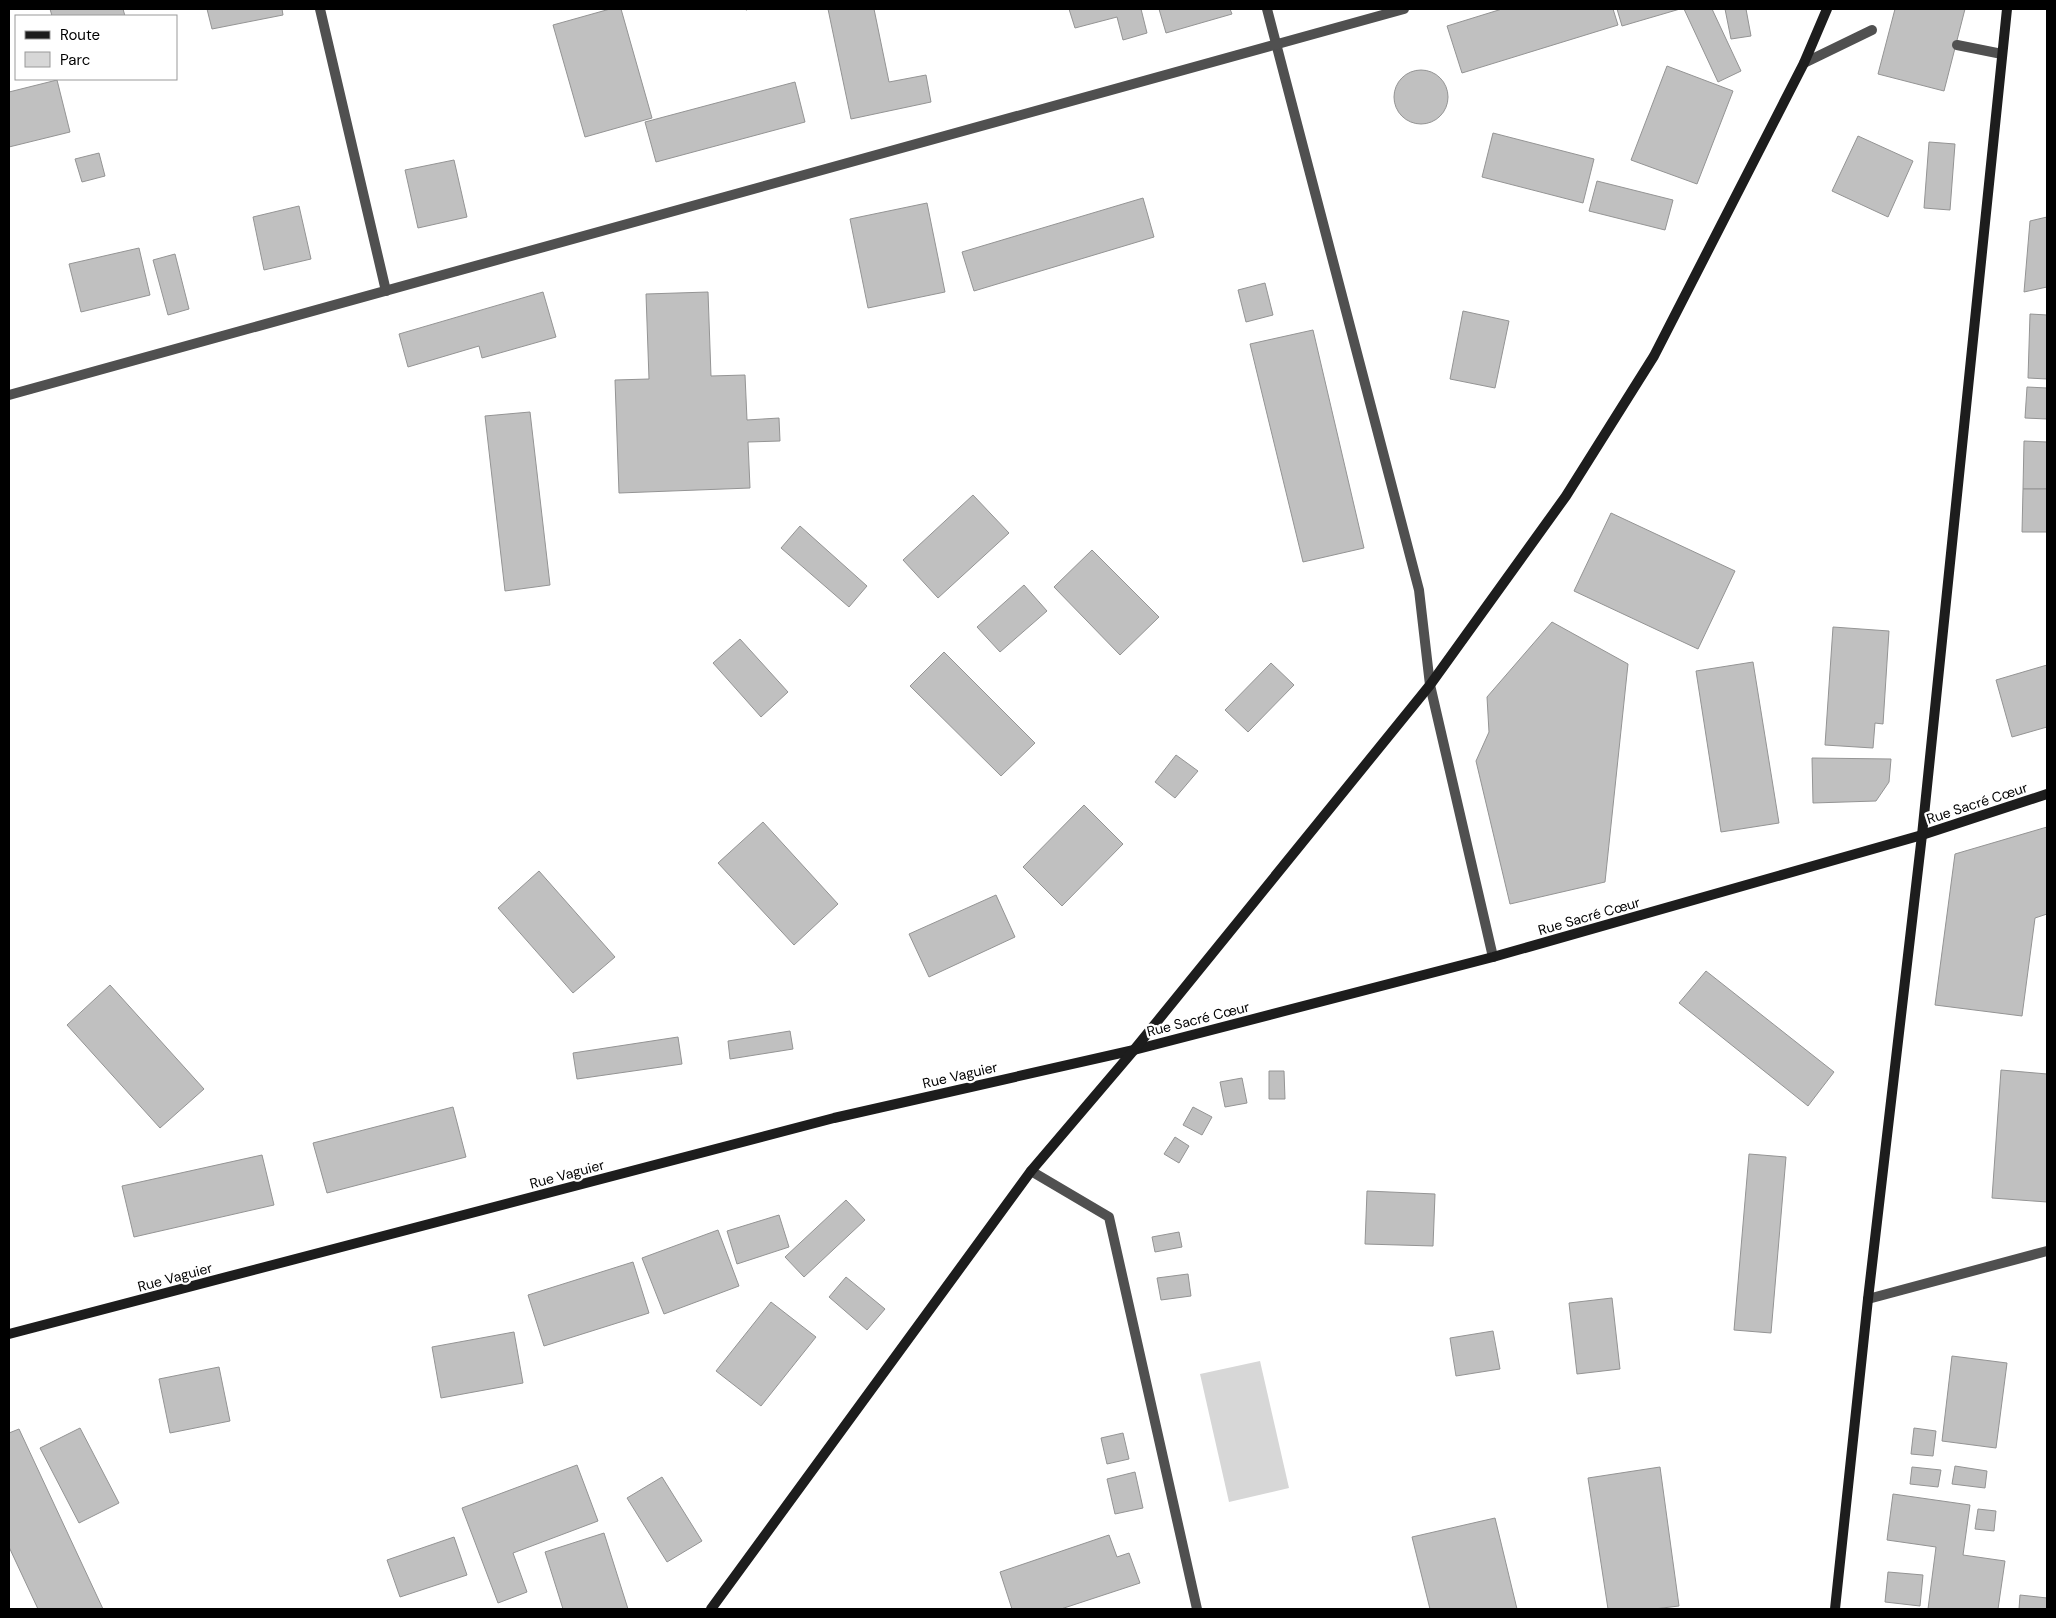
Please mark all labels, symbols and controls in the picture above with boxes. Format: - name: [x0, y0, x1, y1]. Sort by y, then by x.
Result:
- legend: [15, 15, 178, 80]
- text: Route: [60, 25, 100, 45]
- text: Parc: [60, 50, 90, 70]
- street label: Rue Sacré Cœur: [1924, 778, 2030, 828]
- street label: Rue Sacré Cœur: [1536, 893, 1642, 939]
- street label: Rue Sacré Cœur: [1145, 998, 1251, 1040]
- street label: Rue Vaguier: [921, 1058, 999, 1092]
- street label: Rue Vaguier: [528, 1155, 606, 1193]
- street label: Rue Vaguier: [136, 1258, 214, 1296]

